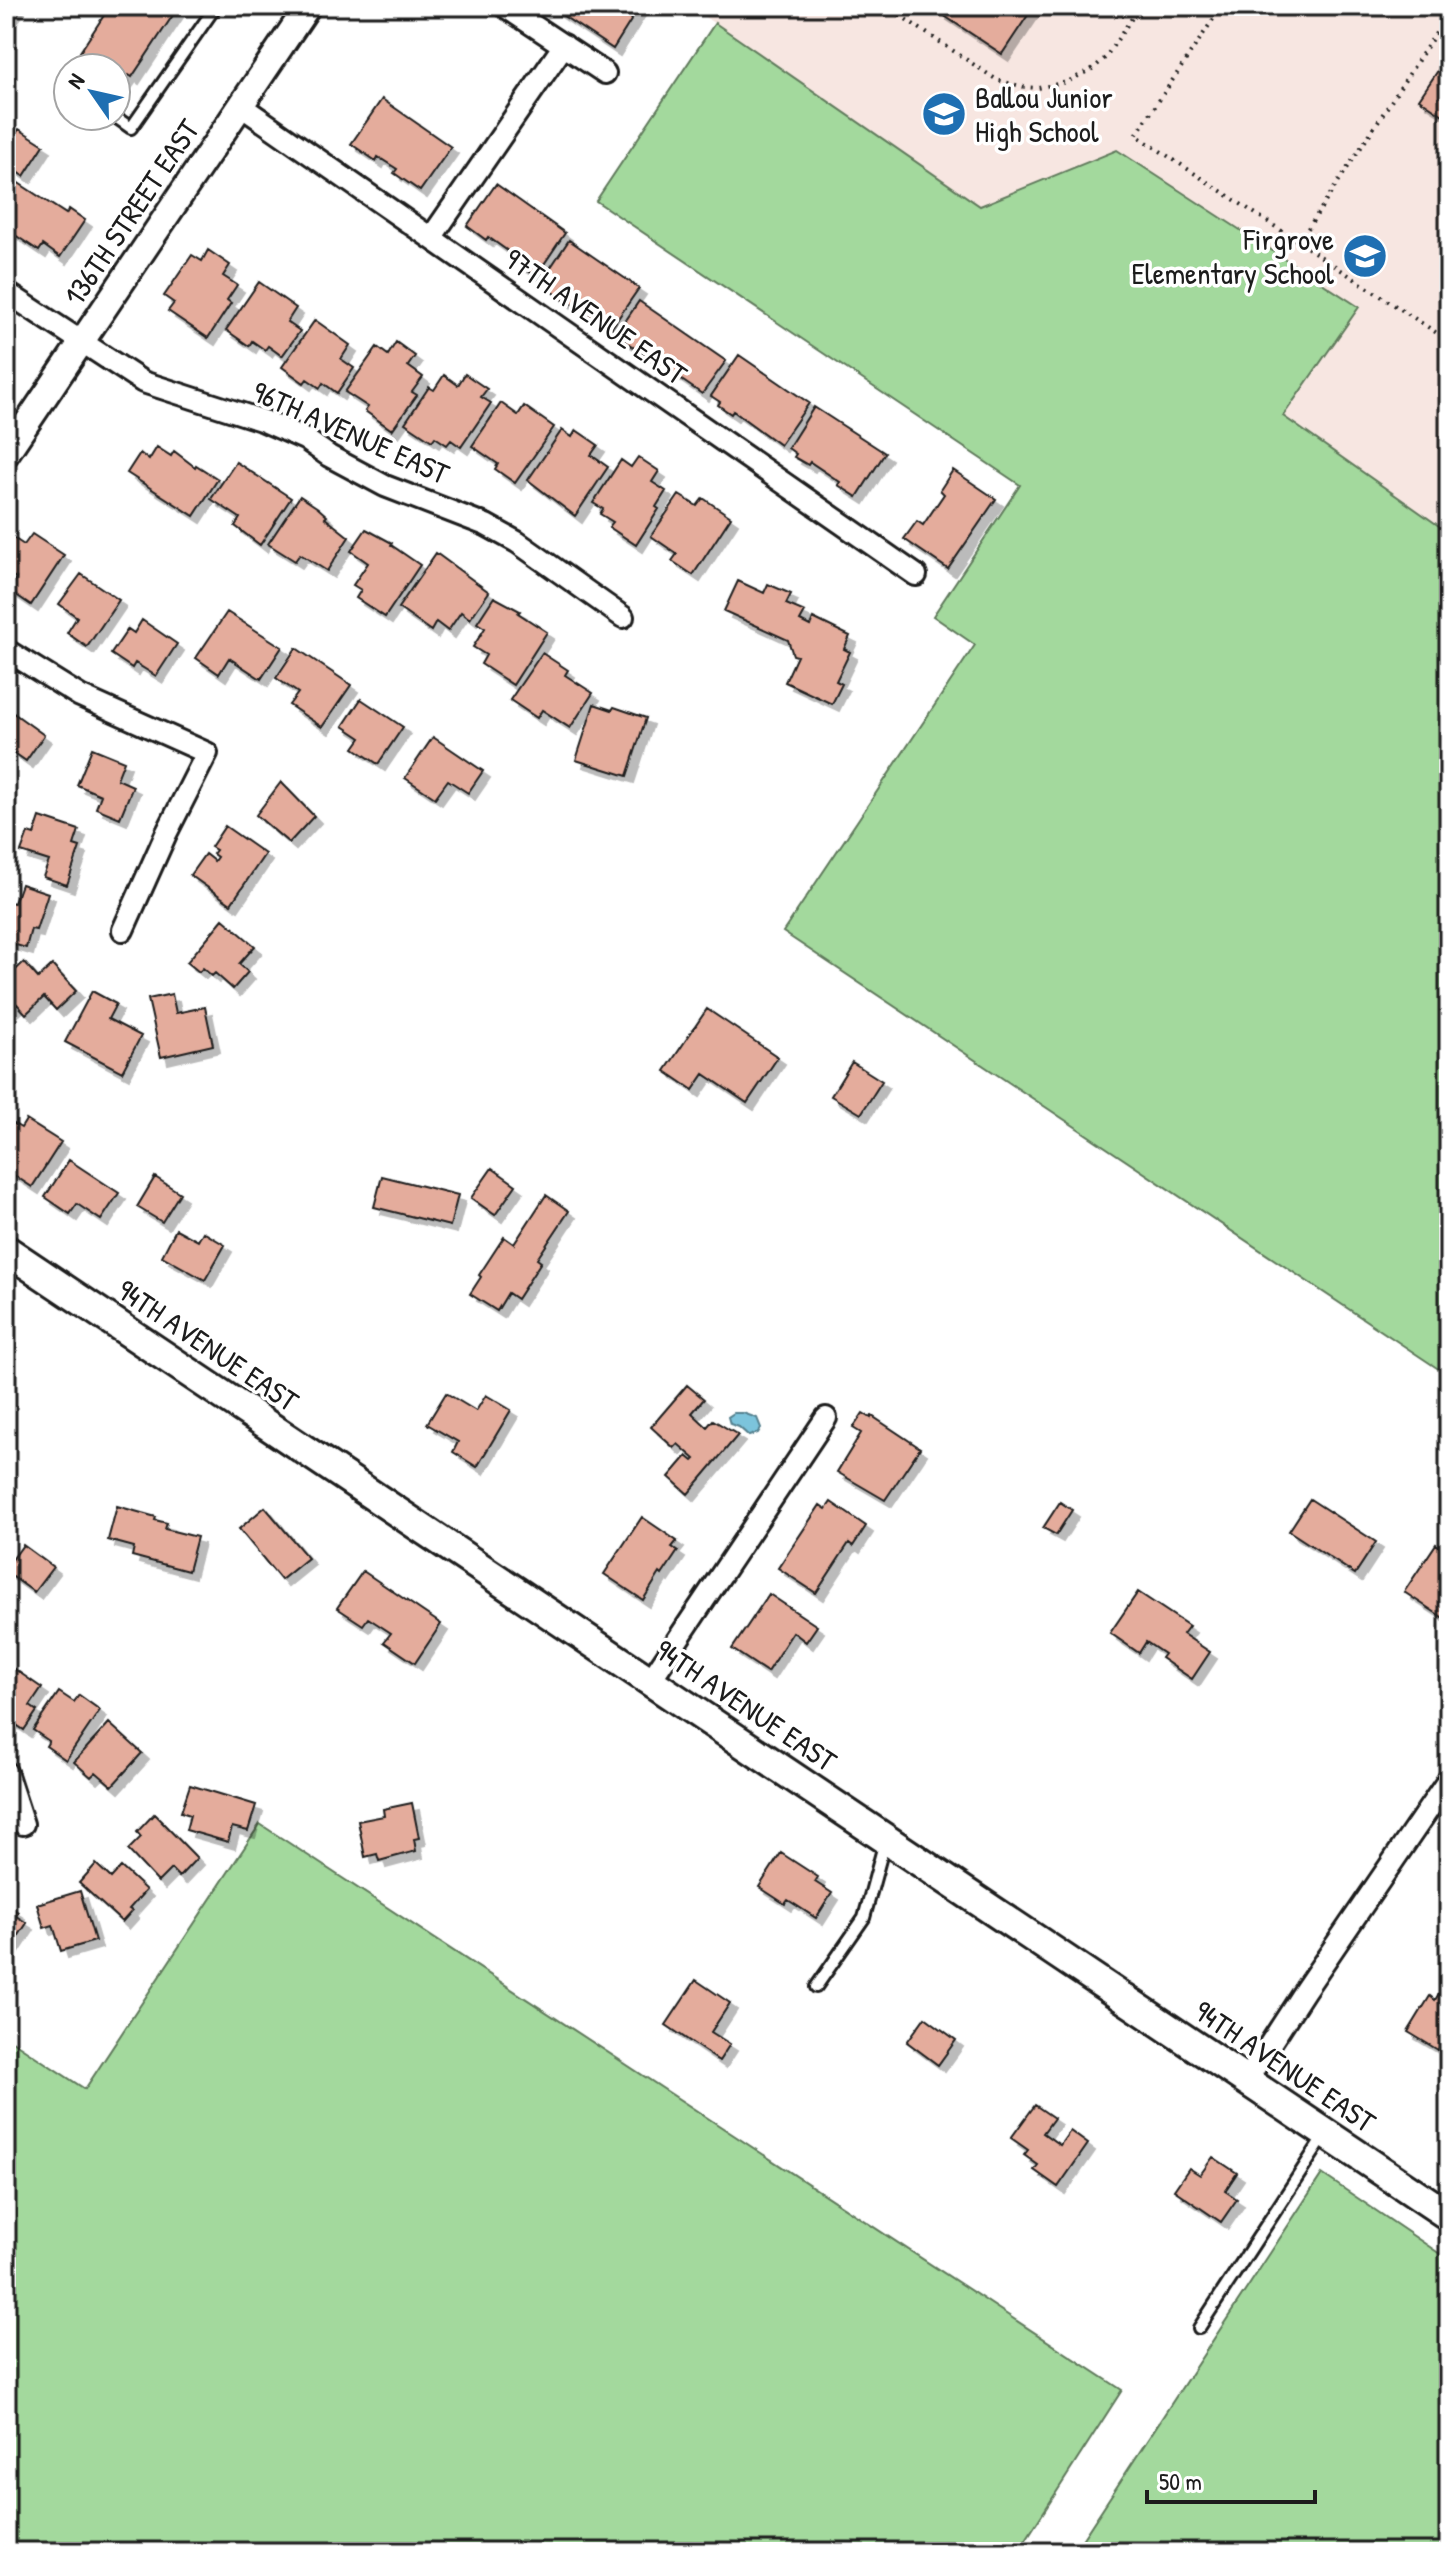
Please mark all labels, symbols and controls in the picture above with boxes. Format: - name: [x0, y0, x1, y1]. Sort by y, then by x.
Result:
- north arrow: [52, 52, 132, 132]
- text: N: [60, 67, 91, 94]
- place label: Ballou Junior High School: [975, 77, 1113, 151]
- school or university icon: Ballou Junior High School: [920, 90, 968, 138]
- street label: 136TH STREET EAST: [54, 111, 208, 313]
- place label: Firgrove Elementary School: [1132, 219, 1334, 293]
- school or university icon: Firgrove Elementary School: [1341, 232, 1389, 280]
- street label: 97TH AVENUE EAST: [497, 238, 696, 394]
- street label: 96TH AVENUE EAST: [246, 371, 456, 494]
- street label: 94TH AVENUE EAST: [110, 1270, 307, 1421]
- street label: 94TH AVENUE EAST: [648, 1630, 845, 1781]
- street label: 94TH AVENUE EAST: [1187, 1991, 1384, 2142]
- scale bar: [1147, 2454, 1315, 2504]
- text: 50 m: [1159, 2465, 1202, 2497]

